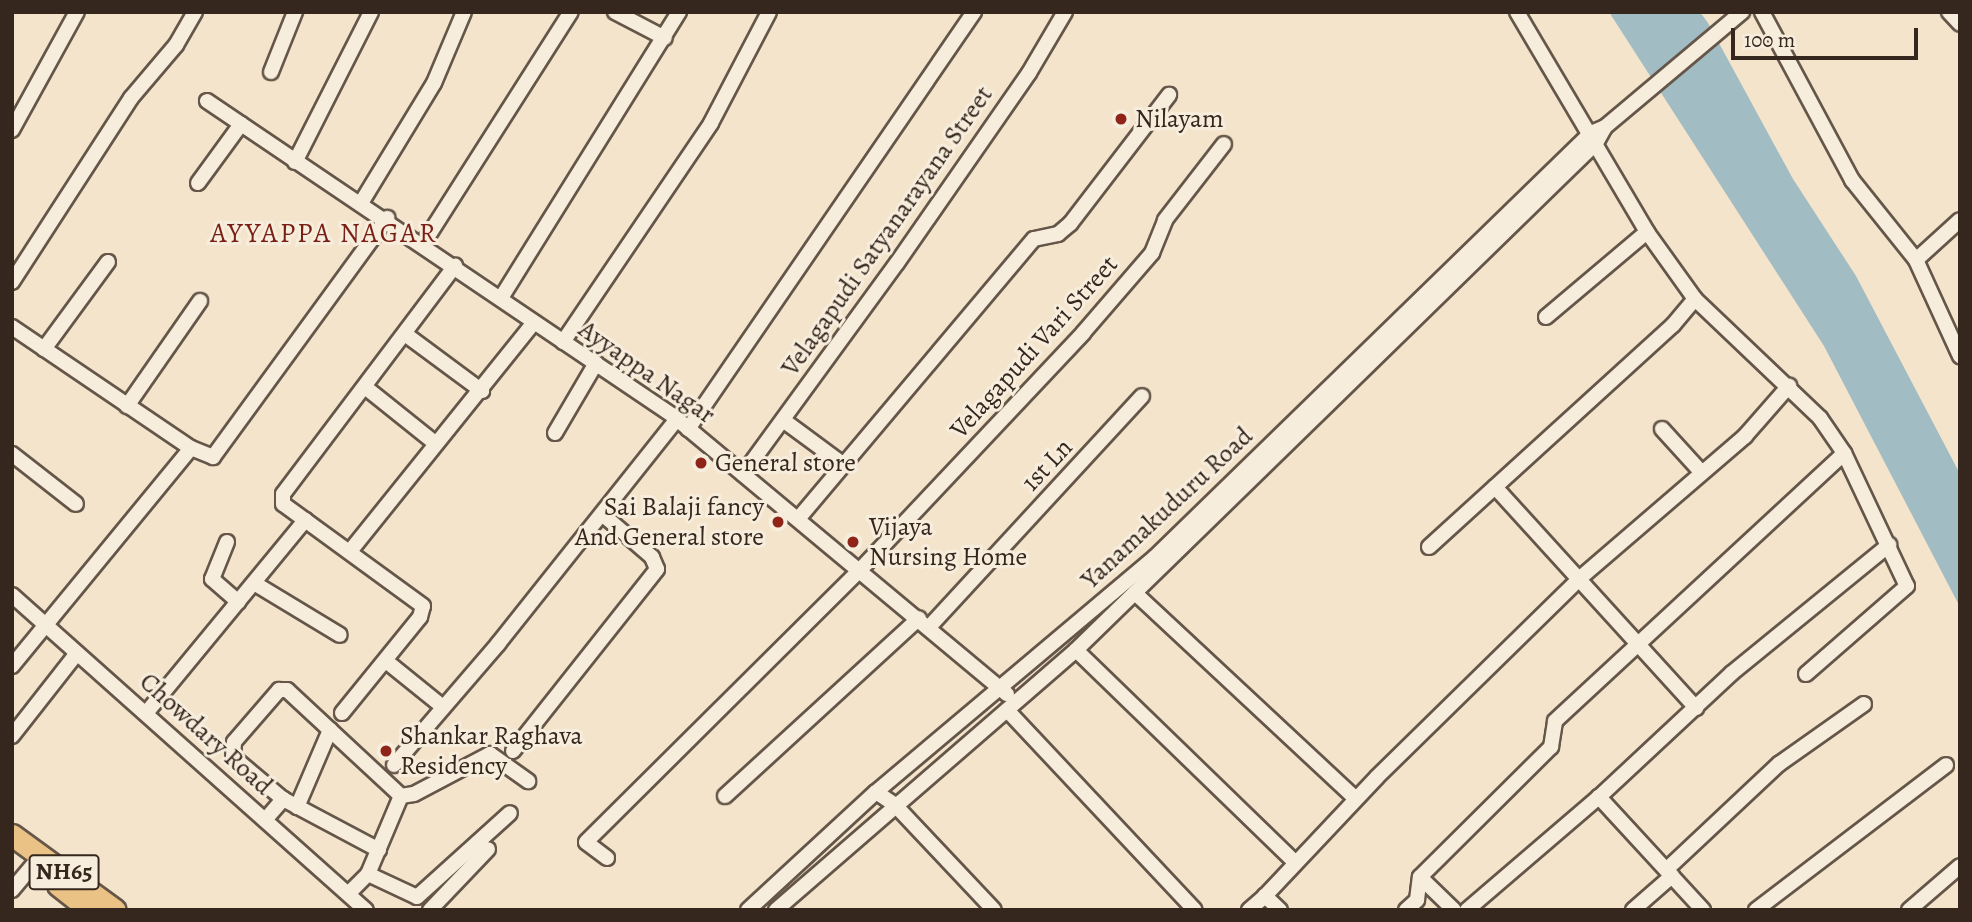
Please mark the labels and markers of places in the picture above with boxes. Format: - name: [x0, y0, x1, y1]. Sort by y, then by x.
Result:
- place label: Nilayam: [1135, 103, 1224, 135]
- marker: Nilayam: [1113, 111, 1129, 127]
- place label: General store: [715, 447, 856, 479]
- marker: General store: [693, 455, 709, 471]
- place label: Sai Balaji fancy And General store: [575, 491, 764, 552]
- place label: Vijaya Nursing Home: [869, 511, 1027, 572]
- marker: Sai Balaji fancy And General store: [770, 514, 786, 530]
- marker: Vijaya Nursing Home: [843, 532, 863, 552]
- place label: Shankar Raghava Residency: [400, 720, 583, 782]
- marker: Shankar Raghava Residency: [378, 743, 394, 759]

